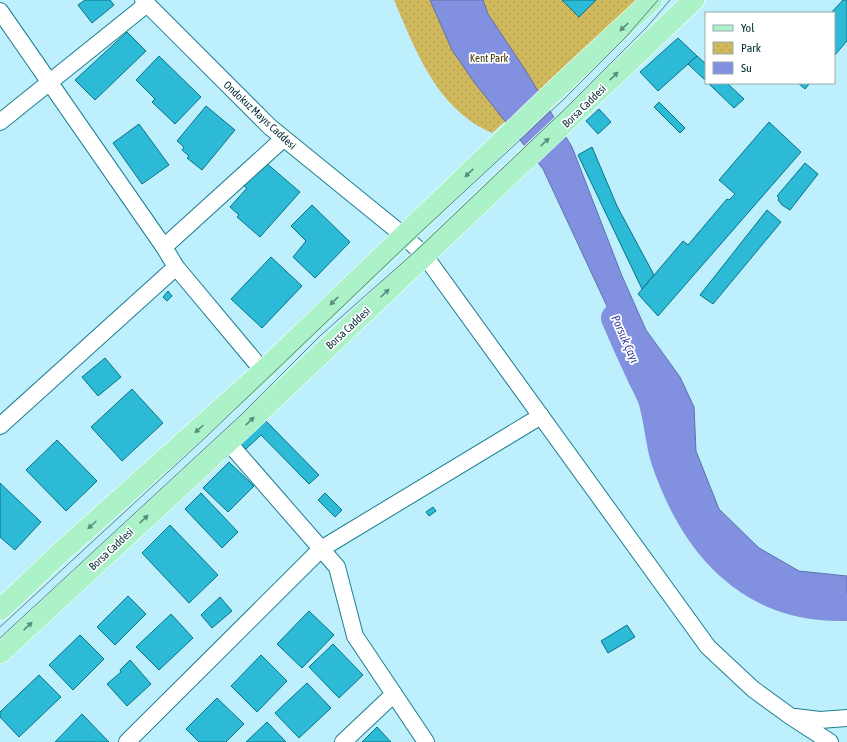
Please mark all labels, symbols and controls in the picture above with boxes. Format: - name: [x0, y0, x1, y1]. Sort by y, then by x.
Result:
- legend: [705, 12, 835, 84]
- text: Yol: [741, 21, 755, 35]
- one-way arrow: [619, 22, 629, 31]
- text: Park: [741, 41, 762, 55]
- park label: Kent Park: [470, 52, 508, 64]
- text: Su: [741, 61, 752, 75]
- one-way arrow: [609, 71, 619, 81]
- street label: Ondokuz Mayıs Caddesi: [221, 78, 299, 152]
- street label: Borsa Caddesi: [560, 82, 608, 130]
- one-way arrow: [540, 137, 550, 147]
- one-way arrow: [464, 168, 474, 178]
- one-way arrow: [380, 289, 390, 298]
- one-way arrow: [329, 296, 339, 306]
- street label: Borsa Caddesi: [323, 304, 373, 352]
- water label: Porsuk Çayı: [608, 313, 642, 365]
- one-way arrow: [245, 416, 255, 426]
- one-way arrow: [194, 424, 204, 433]
- one-way arrow: [139, 514, 149, 524]
- one-way arrow: [86, 520, 97, 529]
- street label: Borsa Caddesi: [86, 525, 136, 573]
- one-way arrow: [23, 622, 34, 631]

